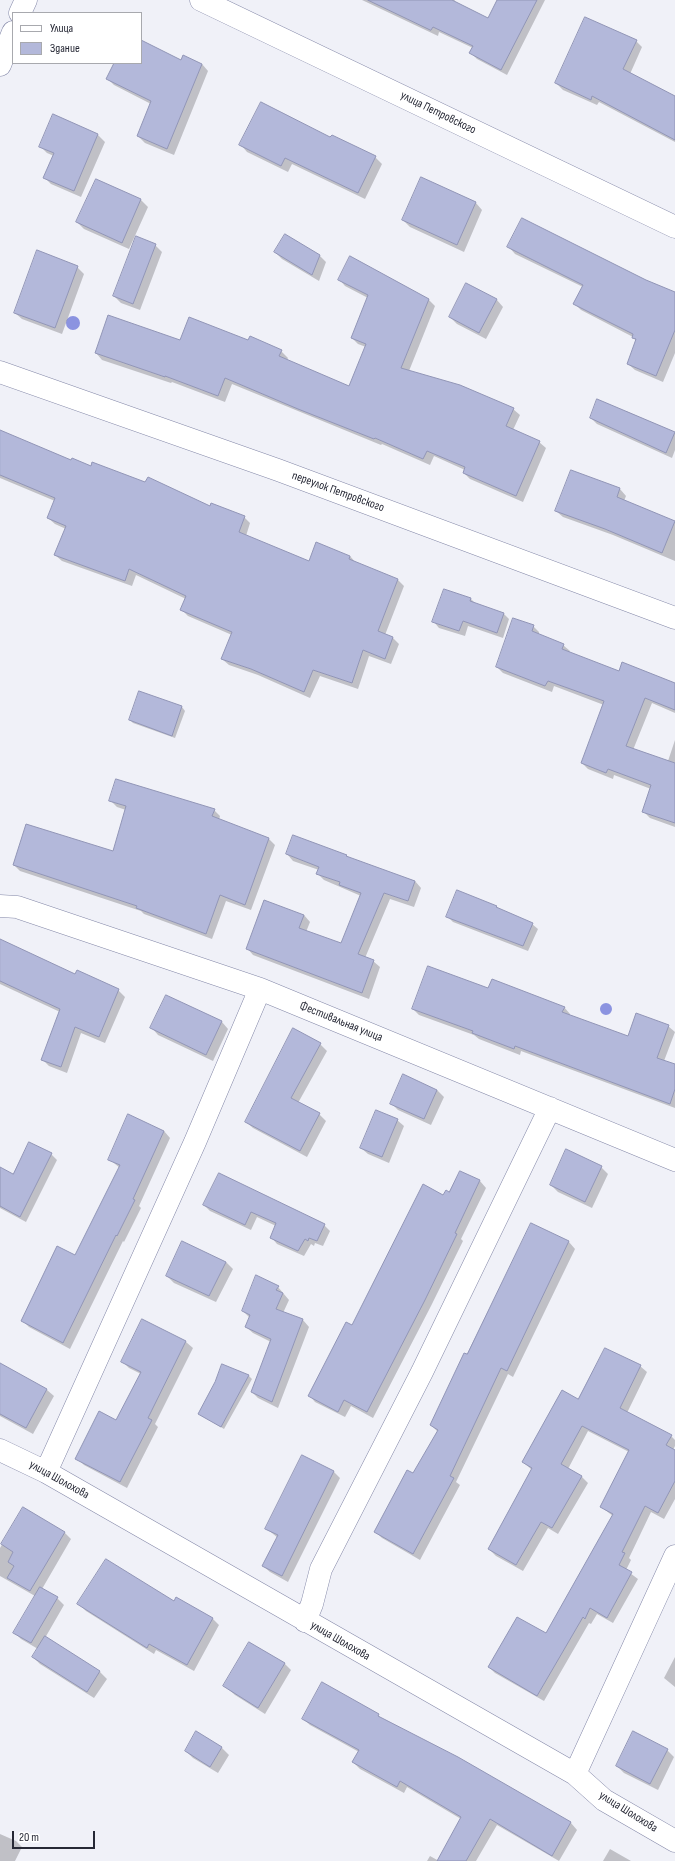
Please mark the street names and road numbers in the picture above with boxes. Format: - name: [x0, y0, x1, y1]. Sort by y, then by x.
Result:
- street label: улица Петровского: [398, 88, 478, 138]
- street label: переулок Петровского: [290, 469, 386, 515]
- street label: Фестивальная улица: [298, 999, 384, 1045]
- street label: улица Шолохова: [26, 1458, 92, 1502]
- street label: улица Шолохова: [308, 1618, 372, 1664]
- street label: улица Шолохова: [596, 1788, 660, 1836]

